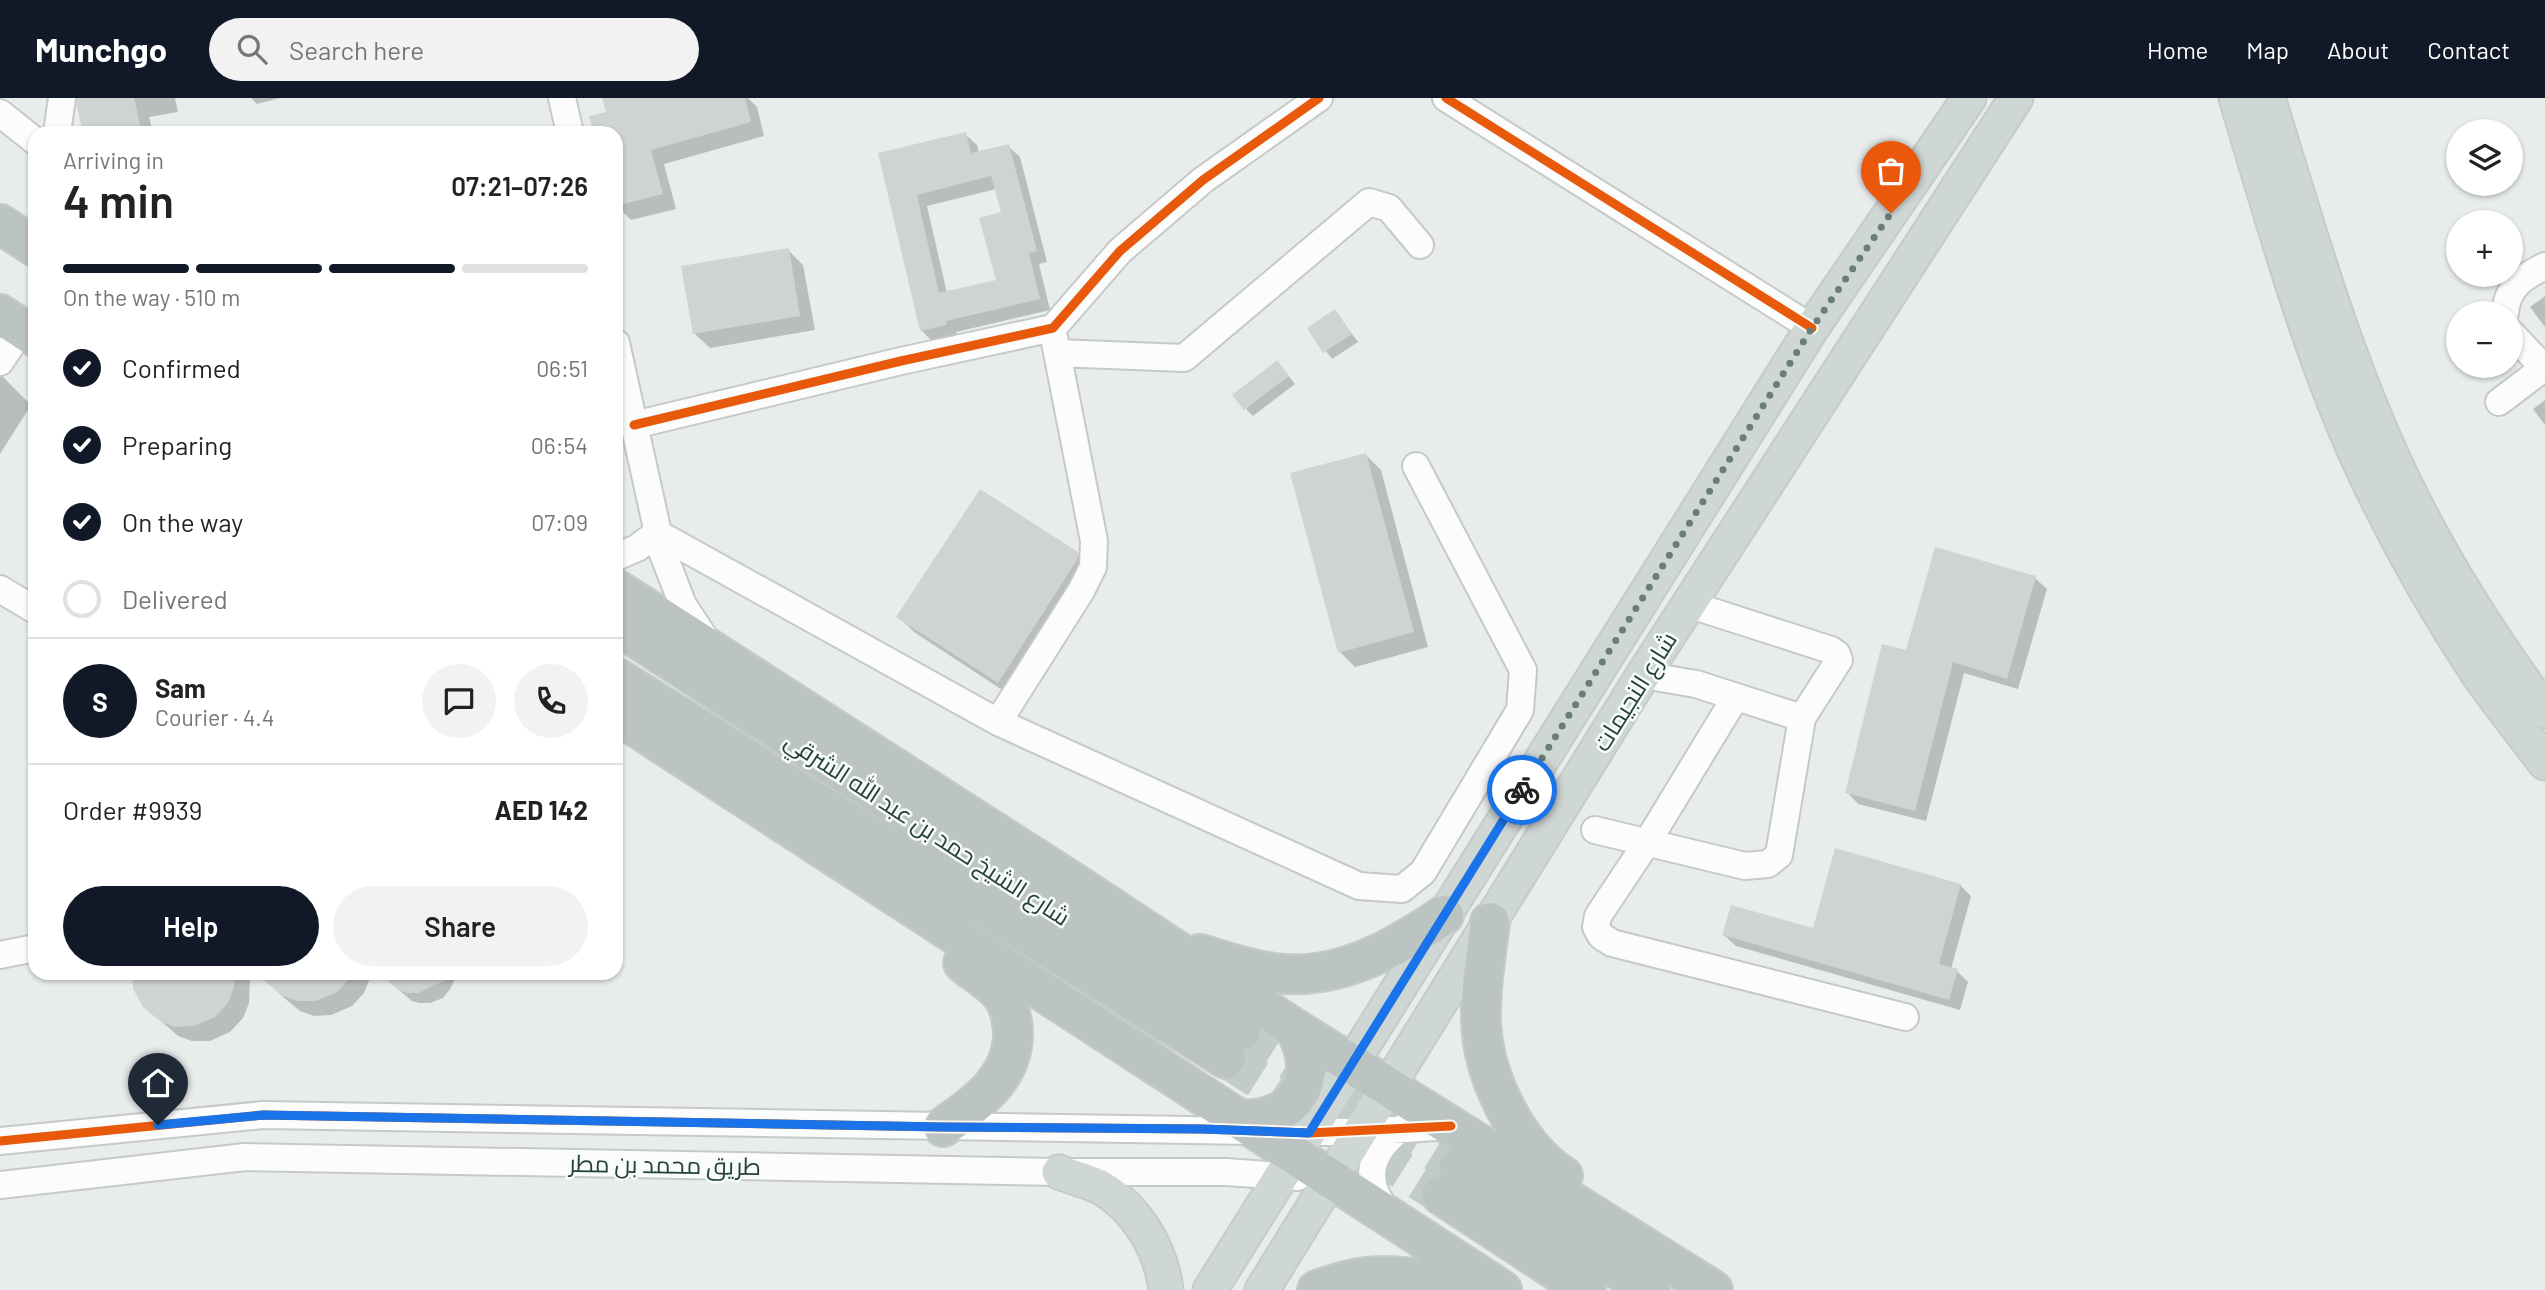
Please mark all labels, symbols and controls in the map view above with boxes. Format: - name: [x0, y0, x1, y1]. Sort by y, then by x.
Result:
- search box: [209, 18, 699, 81]
- text: Munchgo: [35, 29, 167, 69]
- icon: search: [233, 30, 271, 68]
- text: Search here: [289, 34, 424, 65]
- text: Home: [2147, 35, 2208, 64]
- text: Map: [2246, 35, 2289, 64]
- text: About: [2327, 35, 2389, 64]
- text: Contact: [2427, 35, 2510, 64]
- map controls: [2446, 119, 2523, 378]
- button: layers: [2446, 119, 2523, 196]
- pin: [1861, 141, 1921, 213]
- text: Arriving in: [63, 146, 164, 174]
- icon: bag: [1872, 152, 1910, 190]
- text: 07:21–07:26: [451, 170, 588, 201]
- text: 4 min: [63, 172, 174, 227]
- button: +: [2446, 210, 2523, 287]
- text: On the way · 510 m: [63, 283, 240, 311]
- button: −: [2446, 301, 2523, 378]
- icon: check: [63, 349, 101, 387]
- text: Confirmed: [122, 352, 241, 383]
- text: 06:51: [536, 354, 588, 382]
- icon: check: [63, 426, 101, 464]
- text: Preparing: [122, 429, 232, 460]
- text: 06:54: [531, 431, 588, 459]
- icon: check: [63, 503, 101, 541]
- text: On the way: [122, 506, 243, 537]
- text: 07:09: [531, 508, 588, 536]
- text: Delivered: [122, 583, 228, 614]
- street label: شارع النجيمات: [1586, 626, 1685, 758]
- button: chat: [422, 664, 496, 738]
- button: phone: [514, 664, 588, 738]
- text: Sam: [155, 672, 206, 703]
- text: S: [92, 686, 108, 717]
- text: Courier · 4.4: [155, 703, 274, 731]
- street label: شارع الشيخ حمد بن عبد الله الشرقي: [777, 725, 1076, 936]
- courier: [1487, 755, 1557, 825]
- icon: bike: [1503, 771, 1541, 809]
- text: Order #9939: [63, 794, 202, 825]
- text: AED 142: [495, 794, 588, 825]
- button: Help: [63, 886, 319, 966]
- button: Share: [333, 886, 588, 966]
- pin: [128, 1053, 188, 1125]
- icon: home: [139, 1064, 177, 1102]
- street label: طريق محمد بن مطر: [567, 1148, 761, 1182]

